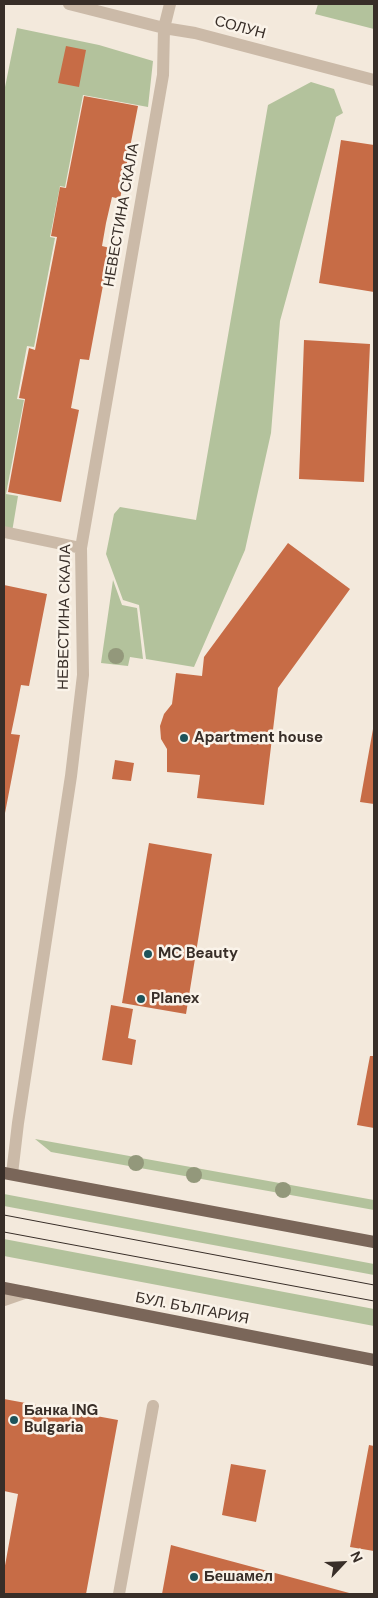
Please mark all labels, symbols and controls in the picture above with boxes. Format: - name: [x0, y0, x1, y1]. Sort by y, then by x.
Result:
- street label: СОЛУН: [212, 13, 268, 43]
- street label: НЕВЕСТИНА СКАЛА: [100, 142, 144, 288]
- street label: НЕВЕСТИНА СКАЛА: [55, 544, 75, 690]
- place label: Apartment house: [194, 729, 323, 747]
- marker: Apartment house: [178, 732, 190, 744]
- place label: MC Beauty: [158, 945, 238, 963]
- marker: MC Beauty: [142, 948, 154, 960]
- place label: Planex: [151, 990, 199, 1008]
- marker: Planex: [135, 993, 147, 1005]
- street label: БУЛ. БЪЛГАРИЯ: [134, 1289, 250, 1329]
- place label: Банка ING Bulgaria: [24, 1402, 98, 1437]
- marker: Банка ING Bulgaria: [8, 1414, 20, 1426]
- north arrow: [318, 1538, 368, 1588]
- text: N: [346, 1548, 367, 1565]
- place label: Бешамел: [204, 1568, 273, 1586]
- marker: Бешамел: [188, 1571, 200, 1583]

